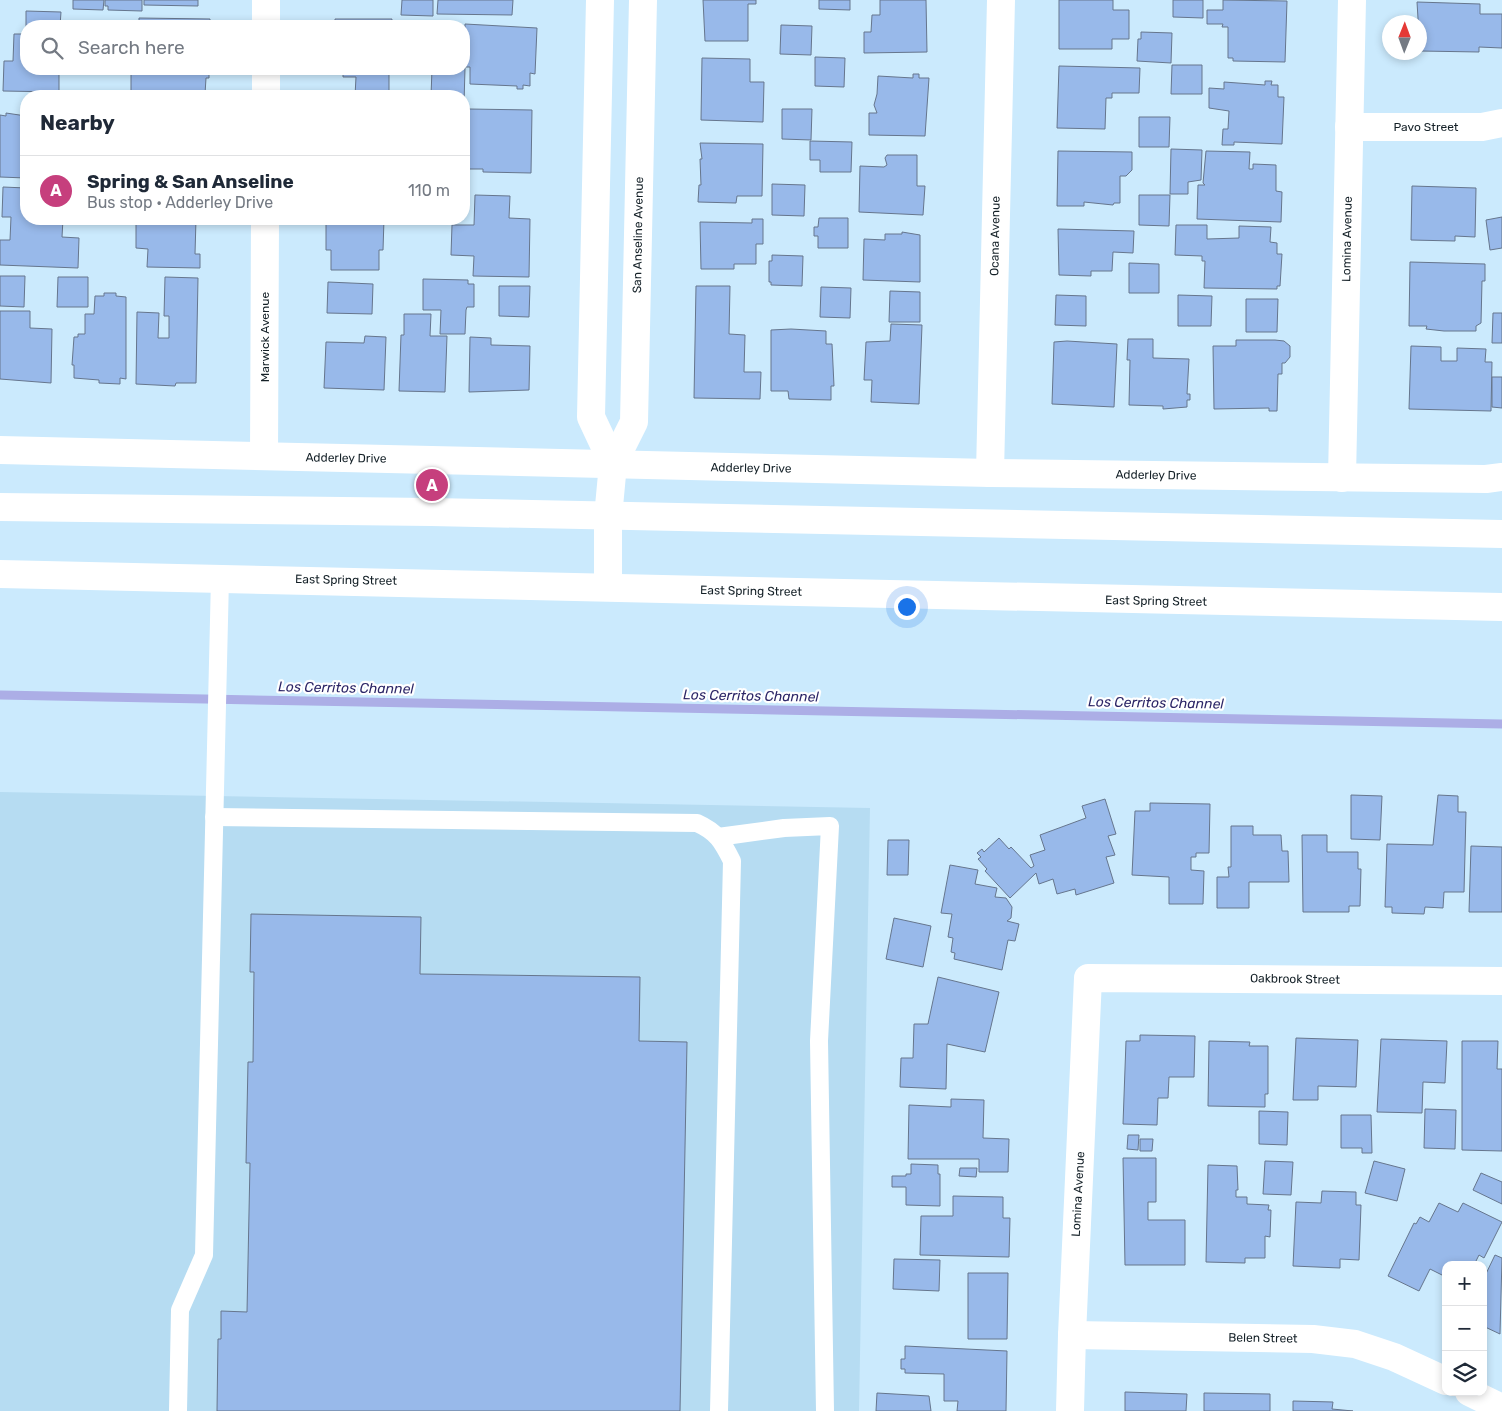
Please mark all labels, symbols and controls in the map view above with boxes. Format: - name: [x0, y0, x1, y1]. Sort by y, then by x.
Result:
- north arrow: [1382, 15, 1427, 60]
- search box: [20, 20, 470, 75]
- icon: search: [38, 34, 66, 62]
- text: Search here: [78, 36, 185, 59]
- text: Nearby: [40, 110, 115, 135]
- street label: Pavo Street: [1393, 120, 1459, 134]
- text: Spring & San Anseline: [87, 170, 294, 193]
- street label: San Anseline Avenue: [630, 176, 646, 293]
- text: A: [50, 181, 62, 200]
- text: 110 m: [408, 181, 450, 200]
- text: Bus stop · Adderley Drive: [87, 193, 273, 212]
- street label: Ocana Avenue: [987, 196, 1003, 276]
- street label: Lomina Avenue: [1339, 196, 1355, 282]
- street label: Marwick Avenue: [258, 291, 272, 382]
- street label: Adderley Drive: [305, 450, 387, 466]
- street label: Adderley Drive: [710, 460, 792, 476]
- pin: A: [416, 466, 448, 504]
- street label: Adderley Drive: [1115, 467, 1197, 483]
- street label: East Spring Street: [295, 572, 397, 588]
- street label: East Spring Street: [700, 583, 802, 599]
- street label: East Spring Street: [1105, 593, 1207, 609]
- your location: [894, 594, 920, 620]
- water label: Los Cerritos Channel: [278, 678, 415, 698]
- water label: Los Cerritos Channel: [683, 686, 820, 706]
- water label: Los Cerritos Channel: [1088, 693, 1225, 713]
- street label: Oakbrook Street: [1250, 971, 1340, 987]
- street label: Lomina Avenue: [1069, 1151, 1087, 1237]
- map controls: [1442, 1261, 1487, 1396]
- button: +: [1442, 1261, 1487, 1306]
- button: −: [1442, 1306, 1487, 1351]
- street label: Belen Street: [1228, 1330, 1298, 1346]
- button: layers: [1442, 1351, 1487, 1396]

